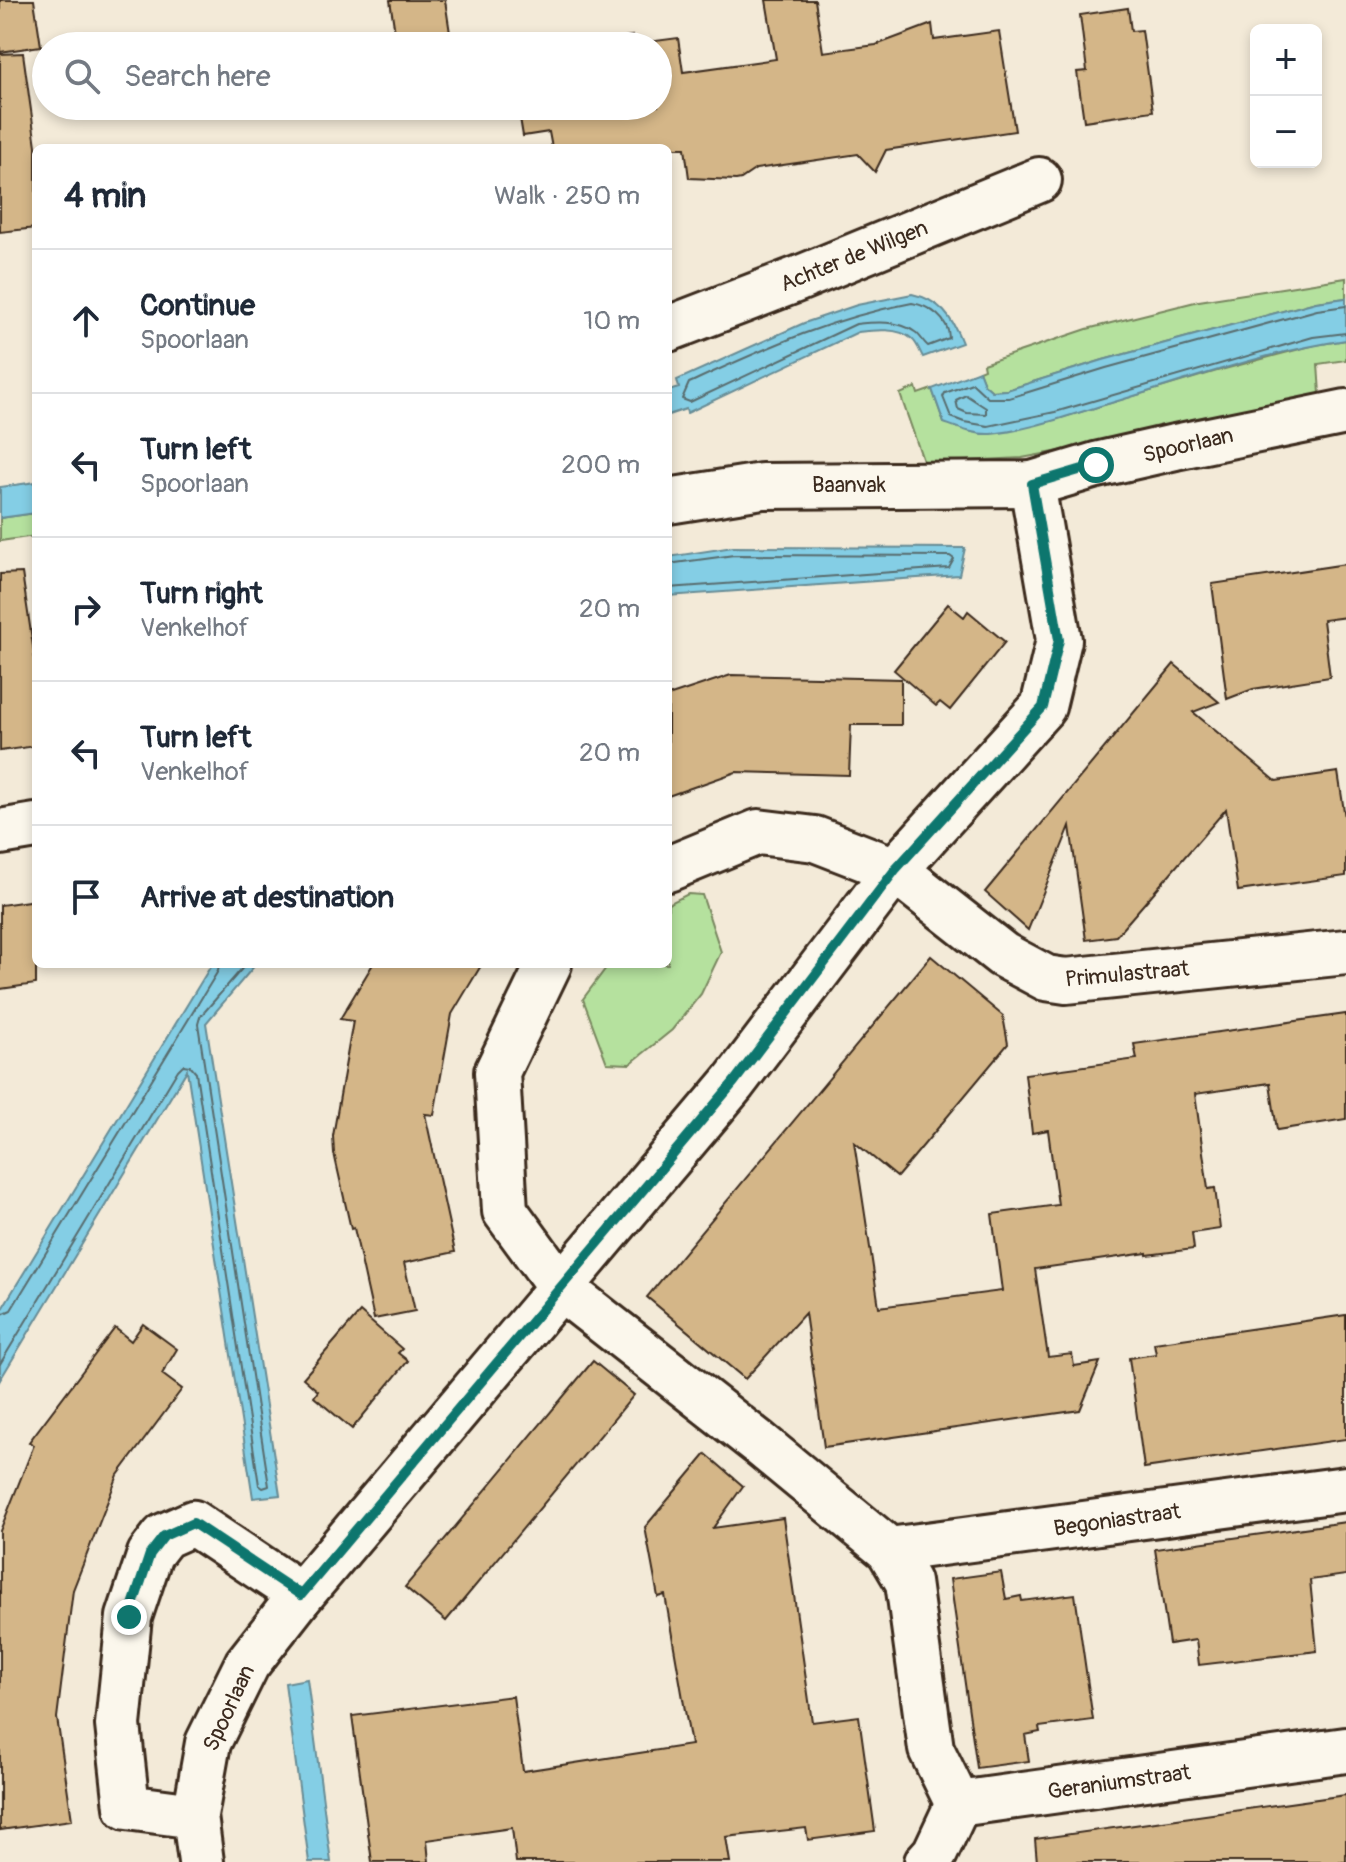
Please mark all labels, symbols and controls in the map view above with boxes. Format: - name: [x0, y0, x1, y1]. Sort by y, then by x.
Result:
- map controls: [1250, 24, 1322, 168]
- button: +: [1250, 24, 1322, 96]
- search box: [32, 32, 672, 120]
- icon: search: [60, 54, 104, 98]
- text: Search here: [124, 58, 271, 95]
- button: −: [1250, 96, 1322, 168]
- text: 4 min: [64, 175, 146, 218]
- text: Walk · 250 m: [494, 180, 640, 212]
- street label: Achter de Wilgen: [776, 214, 932, 298]
- text: Continue: [140, 287, 255, 324]
- icon: ahead: [64, 299, 108, 343]
- text: 10 m: [583, 305, 640, 337]
- text: Spoorlaan: [140, 324, 249, 356]
- street label: Spoorlaan: [1140, 421, 1236, 469]
- text: Turn left: [140, 431, 251, 468]
- icon: left: [64, 443, 108, 487]
- route start: [1078, 447, 1114, 483]
- text: 200 m: [561, 449, 640, 481]
- text: Spoorlaan: [140, 468, 249, 500]
- street label: Baanvak: [812, 471, 886, 499]
- text: Turn right: [140, 575, 263, 612]
- icon: right: [64, 587, 108, 631]
- text: 20 m: [579, 593, 640, 625]
- text: Venkelhof: [140, 612, 249, 644]
- text: Turn left: [140, 719, 251, 756]
- icon: left: [64, 731, 108, 775]
- text: 20 m: [579, 737, 640, 769]
- text: Venkelhof: [140, 756, 249, 788]
- icon: arrive: [64, 875, 108, 919]
- text: Arrive at destination: [140, 879, 394, 916]
- street label: Primulastraat: [1064, 955, 1190, 993]
- street label: Begoniastraat: [1052, 1497, 1182, 1543]
- route end: [111, 1599, 147, 1635]
- street label: Spoorlaan: [197, 1660, 261, 1756]
- street label: Geraniumstraat: [1046, 1758, 1192, 1806]

